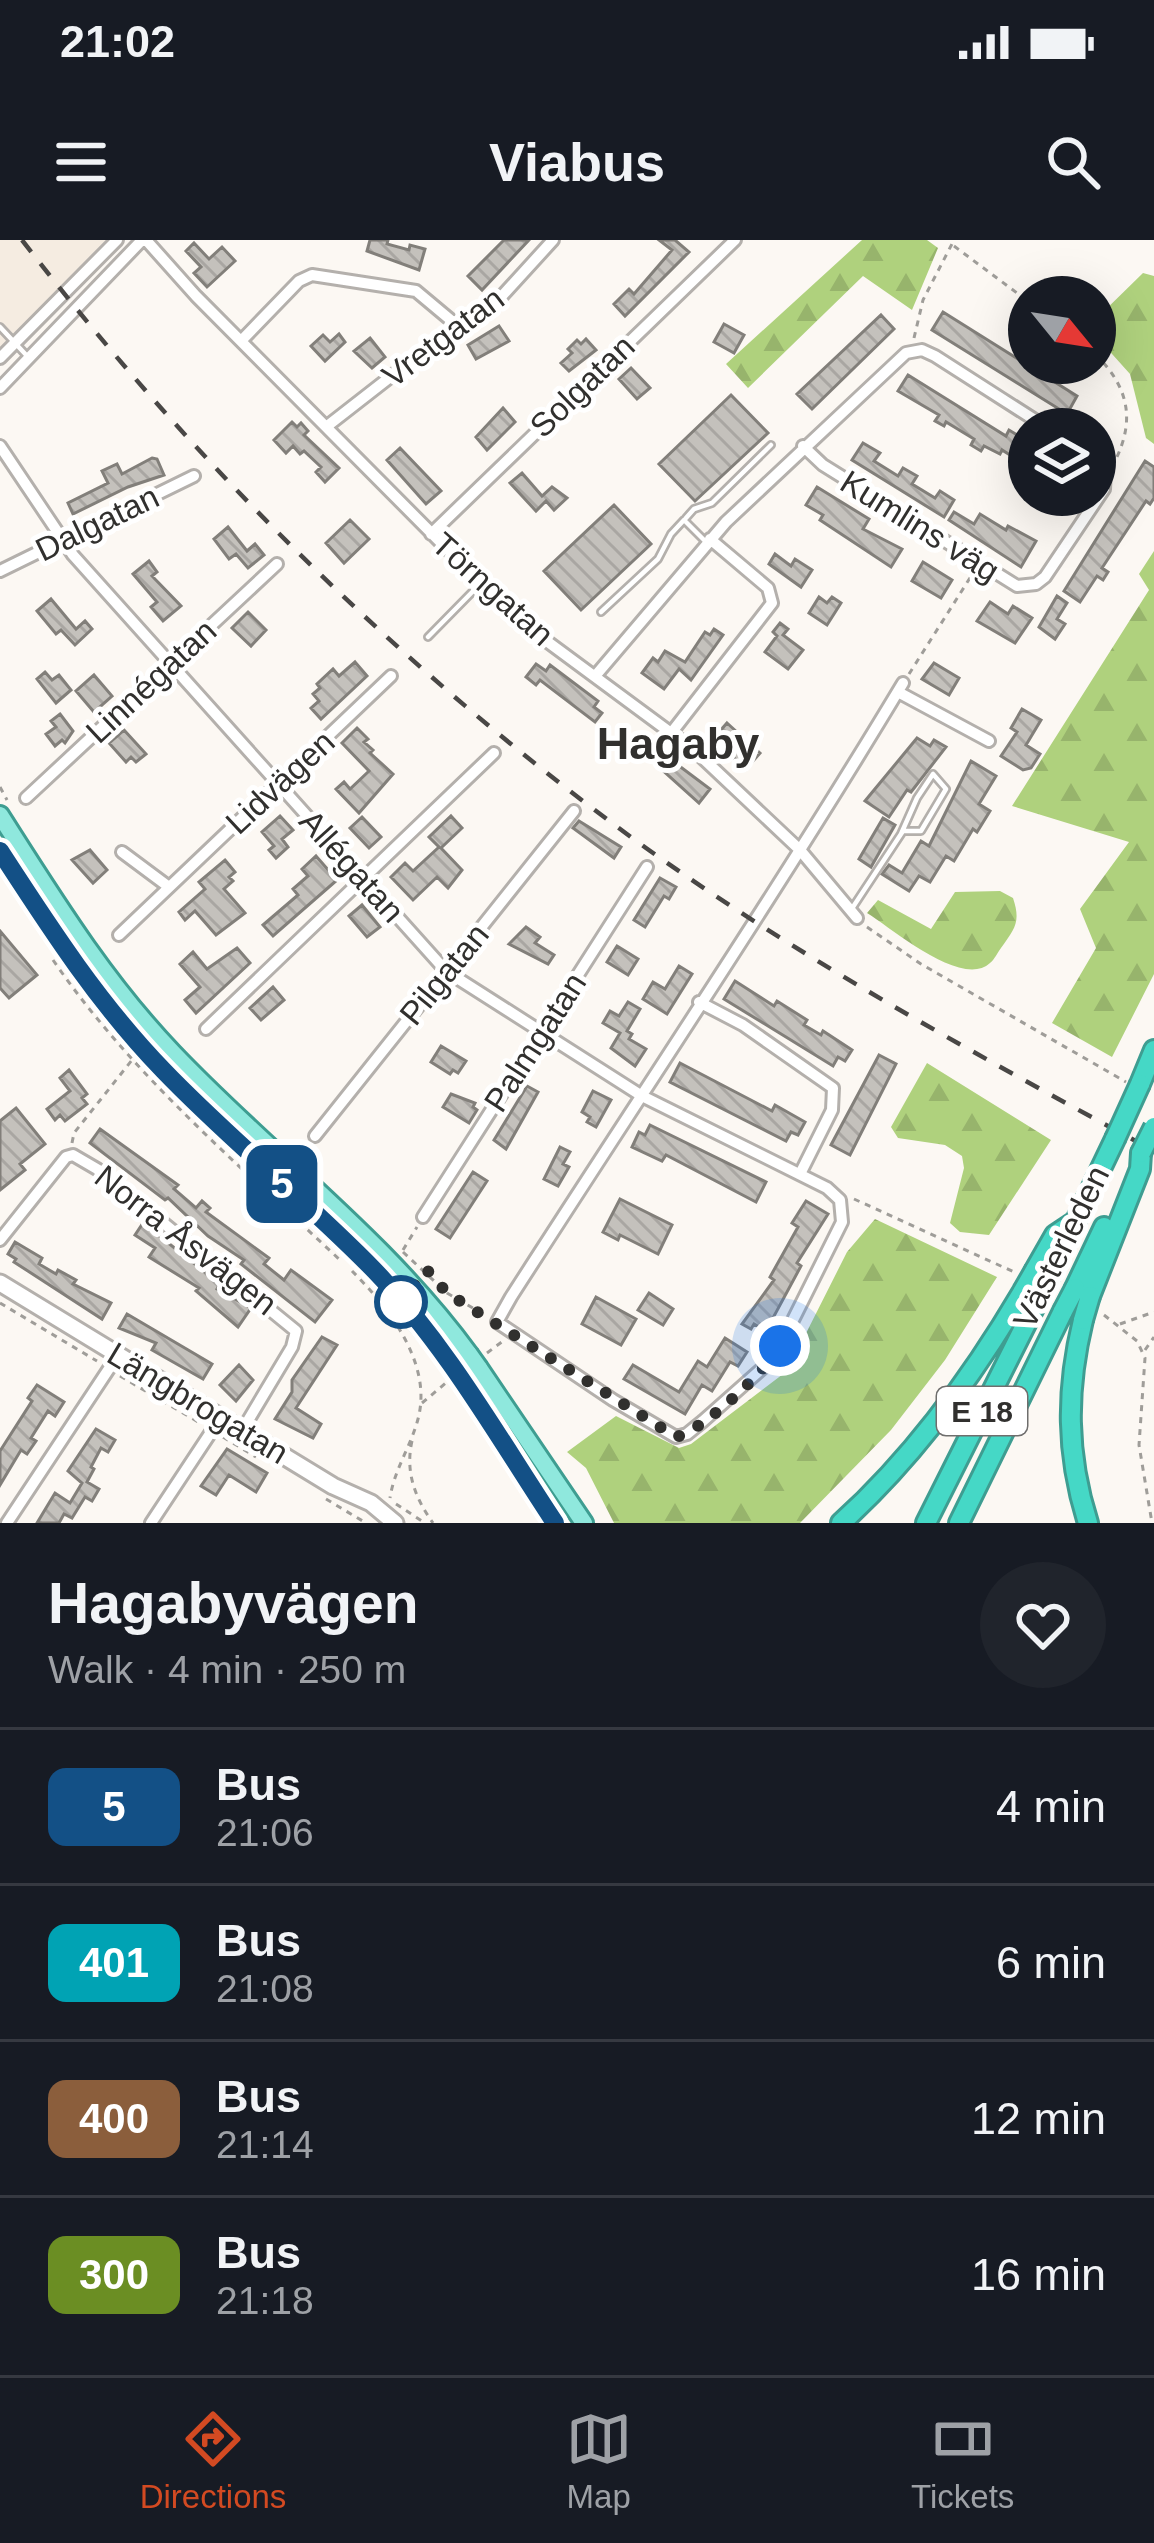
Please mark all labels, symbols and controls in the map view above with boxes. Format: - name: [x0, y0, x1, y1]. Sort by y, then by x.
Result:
- text: 21:02: [60, 16, 175, 67]
- icon: menu: [48, 129, 114, 195]
- icon: search: [1040, 129, 1106, 195]
- text: Viabus: [489, 132, 665, 192]
- north arrow: [1008, 276, 1116, 384]
- map controls: [1008, 276, 1116, 516]
- street label: Vretgatan: [375, 280, 511, 394]
- street label: Solgatan: [522, 327, 642, 445]
- button: layers: [1008, 408, 1116, 516]
- street label: Kumlins väg: [834, 463, 1006, 589]
- street label: Dalgatan: [30, 477, 164, 569]
- street label: Törngatan: [425, 525, 561, 653]
- street label: Linnégatan: [79, 612, 223, 750]
- district label: Hagaby: [597, 718, 759, 769]
- street label: Lidvägen: [218, 723, 342, 841]
- street label: Allégatan: [292, 802, 412, 930]
- street label: Pilgatan: [392, 916, 496, 1032]
- street label: Palmgatan: [477, 966, 593, 1118]
- line badge: 5: [243, 1145, 321, 1223]
- street label: Norra Åsvägen: [88, 1158, 284, 1322]
- text: 5: [270, 1160, 294, 1207]
- street label: Västerleden: [1006, 1160, 1116, 1334]
- unlabelled marker: [376, 1277, 426, 1327]
- your location: [750, 1316, 810, 1376]
- street label: Längbrogatan: [101, 1335, 295, 1471]
- road number: E 18: [937, 1387, 1027, 1435]
- button: heart: [980, 1562, 1106, 1688]
- text: Hagabyvägen: [48, 1571, 419, 1635]
- text: Walk · 4 min · 250 m: [48, 1648, 406, 1691]
- text: Bus: [216, 1759, 301, 1810]
- text: 4 min: [996, 1781, 1106, 1832]
- text: 5: [102, 1783, 126, 1830]
- text: 21:06: [216, 1811, 314, 1854]
- text: Bus: [216, 1915, 301, 1966]
- text: 6 min: [996, 1937, 1106, 1988]
- text: 401: [79, 1939, 149, 1986]
- text: 21:08: [216, 1967, 314, 2010]
- text: Bus: [216, 2071, 301, 2122]
- text: 12 min: [971, 2093, 1106, 2144]
- text: 400: [79, 2095, 149, 2142]
- text: 21:14: [216, 2123, 314, 2166]
- text: Bus: [216, 2227, 301, 2278]
- text: 16 min: [971, 2249, 1106, 2300]
- text: 300: [79, 2251, 149, 2298]
- text: 21:18: [216, 2279, 314, 2322]
- tab: Directions: [140, 2406, 286, 2516]
- tab: Map: [566, 2406, 632, 2516]
- tab: Tickets: [911, 2406, 1014, 2516]

